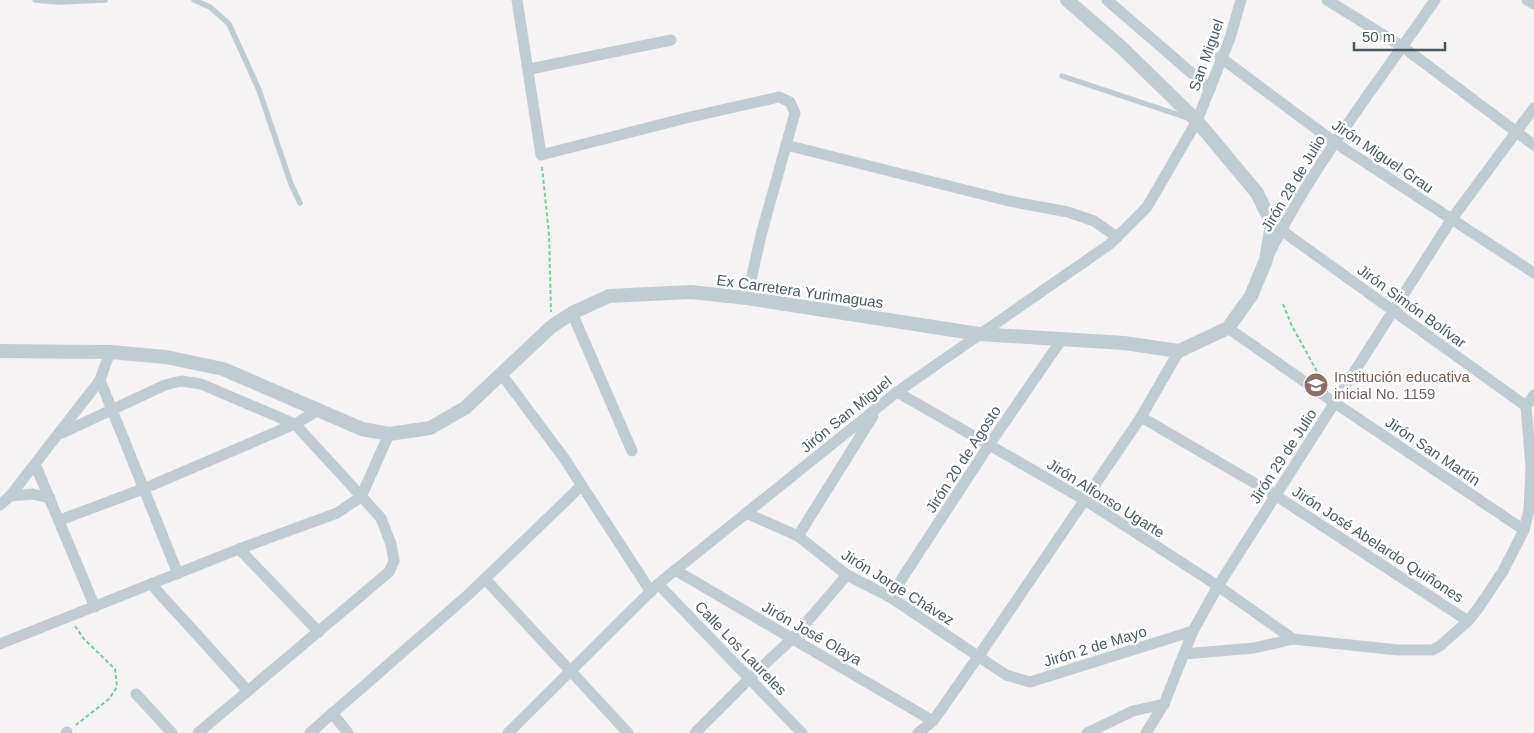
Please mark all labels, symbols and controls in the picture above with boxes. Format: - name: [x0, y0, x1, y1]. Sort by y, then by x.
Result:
- street label: San Miguel: [1185, 17, 1227, 93]
- scale bar: [1354, 20, 1445, 52]
- text: 50 m: [1362, 28, 1395, 45]
- street label: Jirón Miguel Grau: [1329, 116, 1437, 196]
- street label: Jirón 28 de Julio: [1258, 132, 1328, 234]
- street label: Jirón Simón Bolívar: [1354, 261, 1470, 351]
- street label: Ex Carretera Yurimaguas: [716, 271, 884, 311]
- place label: Institución educativa inicial No. 1159: [1334, 368, 1471, 402]
- street label: Jirón San Miguel: [797, 372, 895, 456]
- school or university icon: Institución educativa inicial No. 1159: [1303, 372, 1329, 398]
- street label: Jirón 20 de Agosto: [922, 402, 1004, 516]
- street label: Jirón 29 de Julio: [1246, 406, 1320, 506]
- street label: Jirón San Martín: [1383, 413, 1483, 489]
- street label: Jirón Alfonso Ugarte: [1044, 455, 1168, 541]
- street label: Jirón José Abelardo Quiñones: [1289, 482, 1467, 606]
- street label: Jirón Jorge Chávez: [839, 546, 957, 628]
- street label: Calle Los Laureles: [692, 597, 790, 699]
- street label: Jirón José Olaya: [759, 598, 865, 669]
- street label: Jirón 2 de Mayo: [1041, 622, 1149, 670]

